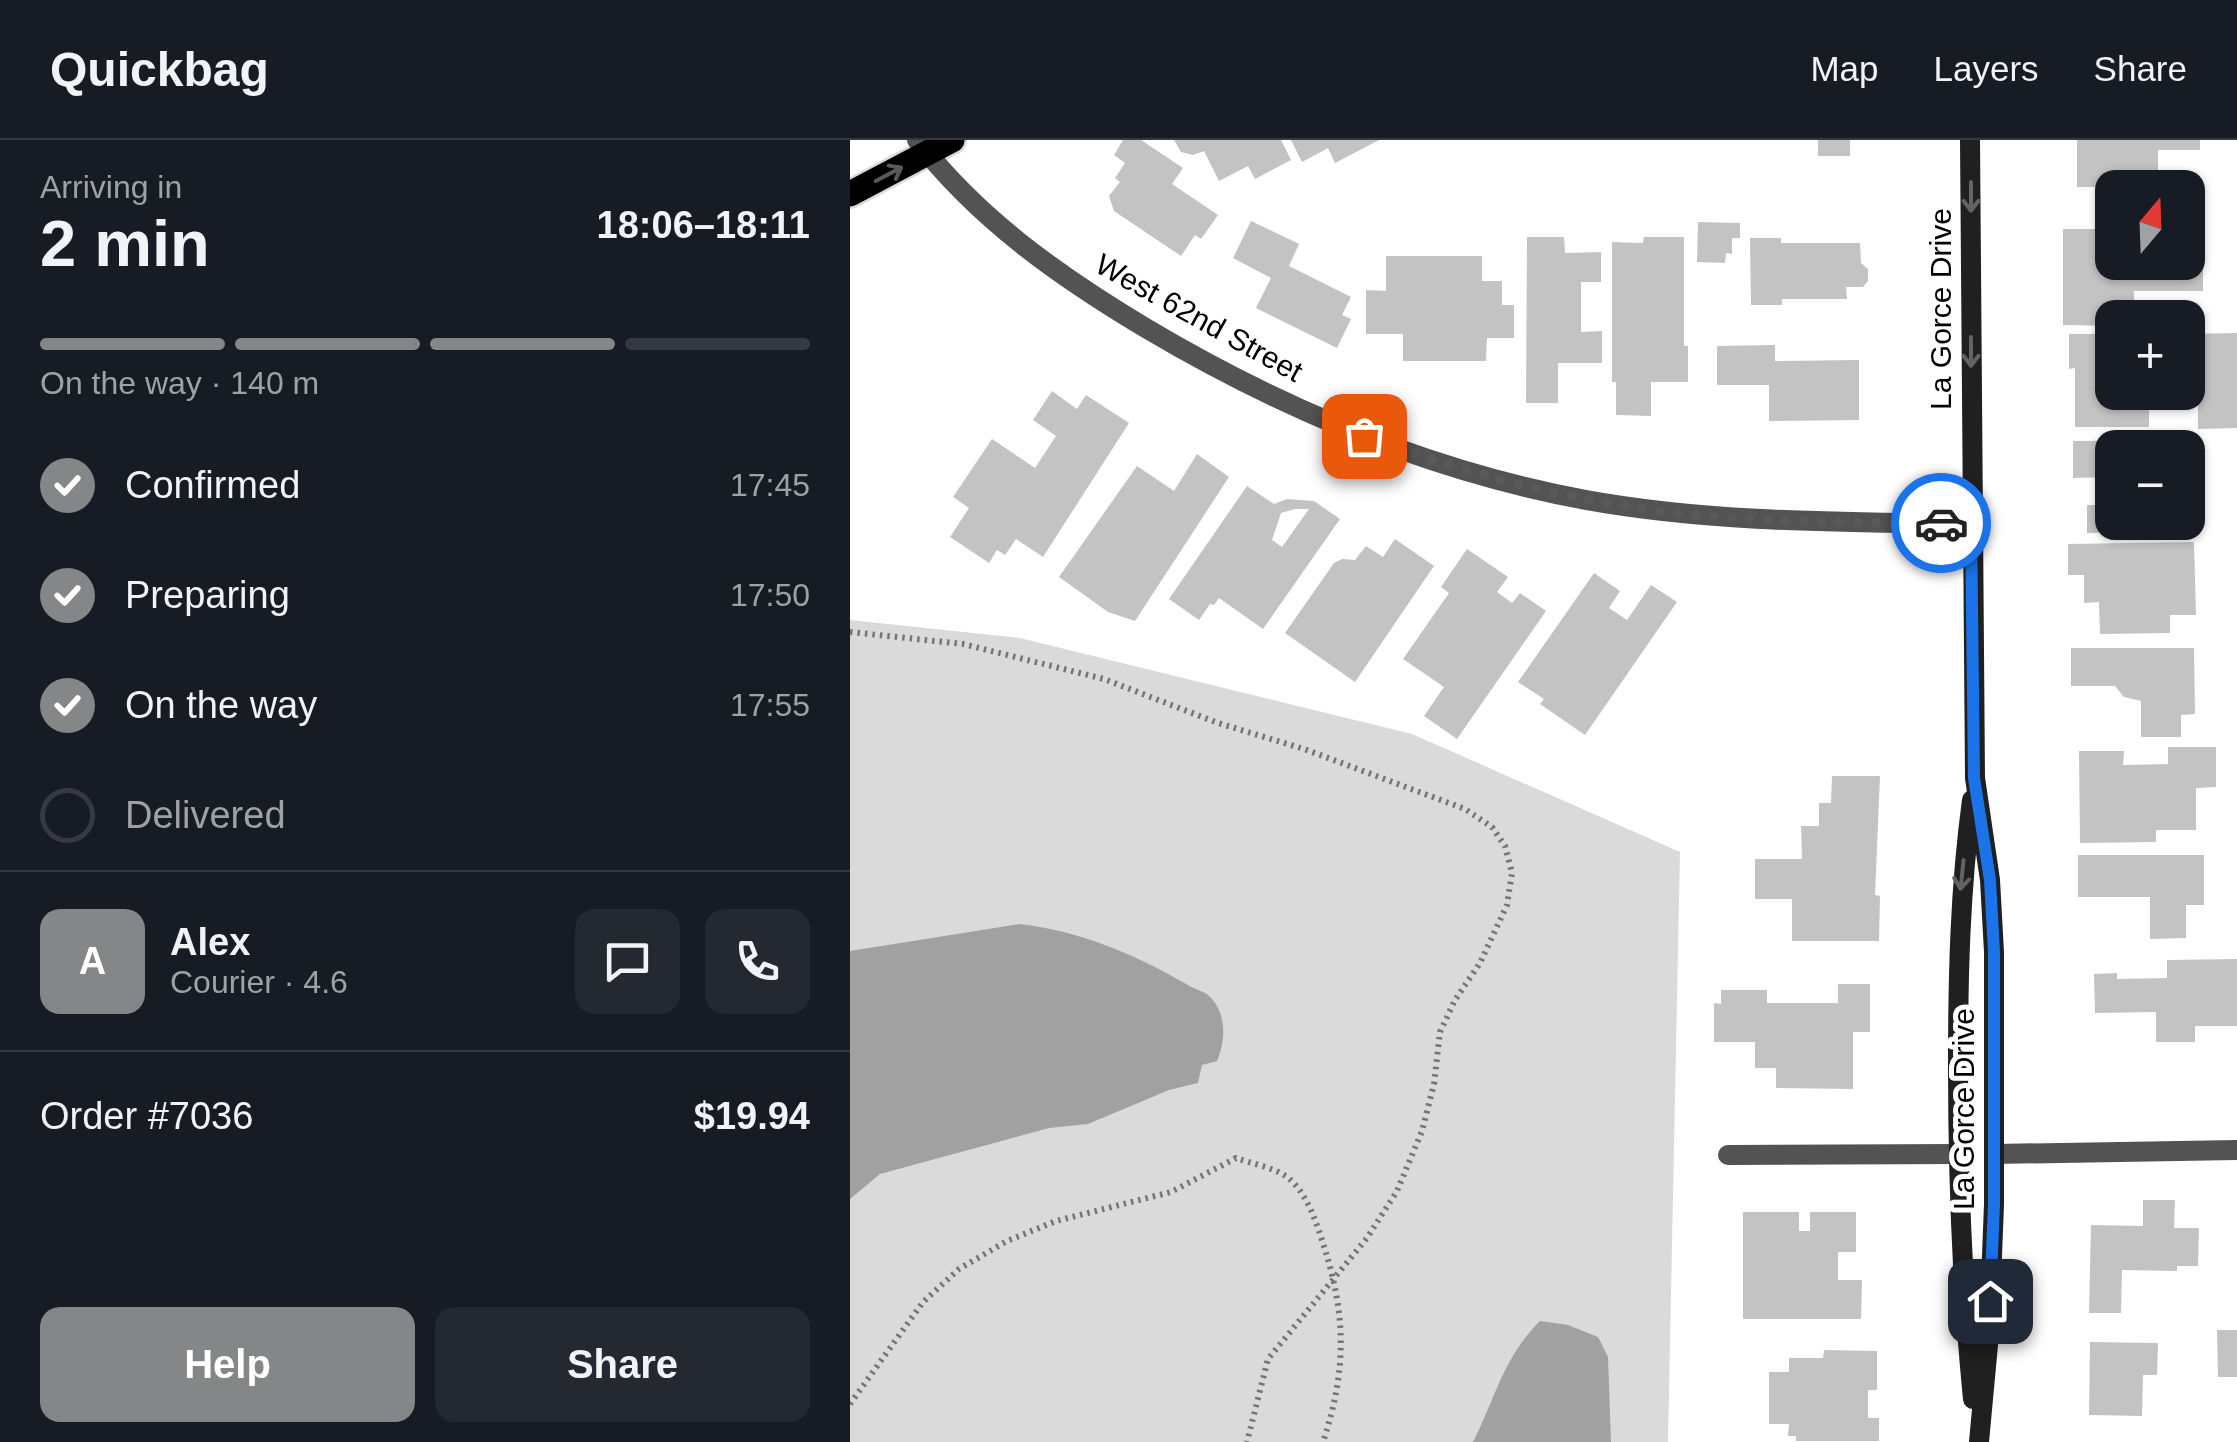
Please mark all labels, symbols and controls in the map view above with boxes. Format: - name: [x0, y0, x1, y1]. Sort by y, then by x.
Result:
- text: Quickbag: [50, 43, 269, 96]
- text: Map: [1810, 49, 1879, 88]
- text: Layers: [1934, 49, 2039, 88]
- text: Share: [2094, 49, 2187, 88]
- one-way arrow: [873, 163, 903, 183]
- text: Arriving in: [40, 169, 182, 205]
- north arrow: [2095, 170, 2205, 280]
- map controls: [2095, 170, 2205, 540]
- one-way arrow: [1962, 180, 1980, 213]
- text: 18:06–18:11: [597, 204, 810, 246]
- text: 2 min: [40, 207, 210, 280]
- street label: La Gorce Drive: [1924, 208, 1957, 410]
- street label: West 62nd Street: [1090, 247, 1309, 388]
- button: +: [2095, 300, 2205, 410]
- one-way arrow: [1962, 334, 1980, 367]
- text: On the way · 140 m: [40, 365, 319, 401]
- pin: [1322, 394, 1407, 479]
- icon: bag: [1337, 409, 1392, 464]
- button: −: [2095, 430, 2205, 540]
- icon: check: [40, 458, 95, 513]
- text: Confirmed: [125, 464, 300, 506]
- text: 17:45: [730, 467, 810, 503]
- courier: [1891, 473, 1991, 573]
- icon: car: [1914, 496, 1969, 551]
- icon: check: [40, 568, 95, 623]
- text: Preparing: [125, 574, 290, 616]
- text: 17:50: [730, 577, 810, 613]
- icon: check: [40, 678, 95, 733]
- text: On the way: [125, 684, 317, 726]
- text: 17:55: [730, 687, 810, 723]
- text: Delivered: [125, 794, 286, 836]
- one-way arrow: [1952, 858, 1971, 890]
- button: chat: [575, 909, 680, 1014]
- button: phone: [705, 909, 810, 1014]
- text: Alex: [170, 921, 250, 963]
- text: A: [79, 940, 106, 982]
- text: Courier · 4.6: [170, 964, 348, 1000]
- street label: La Gorce Drive: [1947, 1008, 1980, 1210]
- text: Order #7036: [40, 1095, 253, 1137]
- text: $19.94: [694, 1095, 810, 1137]
- pin: [1948, 1259, 2033, 1344]
- icon: home: [1963, 1274, 2018, 1329]
- button: Help: [40, 1307, 415, 1422]
- button: Share: [435, 1307, 810, 1422]

